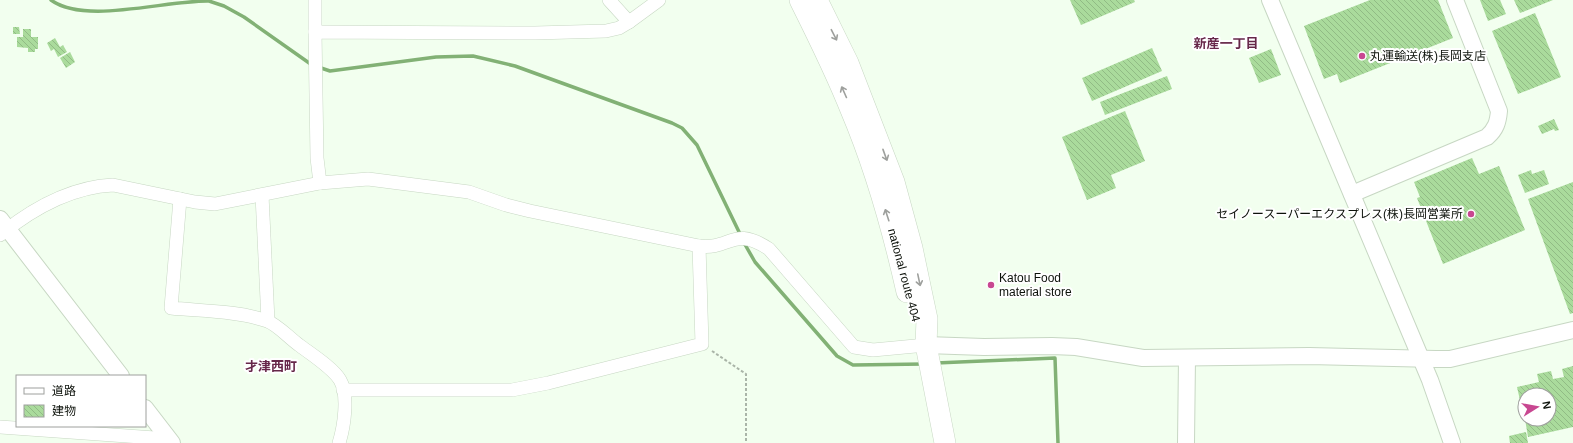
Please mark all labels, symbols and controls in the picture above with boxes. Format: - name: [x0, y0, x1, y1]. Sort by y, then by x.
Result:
- one-way arrow: [831, 29, 838, 41]
- district label: 新産一丁目: [1193, 36, 1259, 51]
- place label: 丸運輸送(株)長岡支店: [1370, 49, 1486, 63]
- marker: 丸運輸送(株)長岡支店: [1357, 51, 1367, 61]
- one-way arrow: [839, 87, 847, 99]
- one-way arrow: [881, 148, 889, 160]
- place label: セイノースーパーエクスプレス(株)長岡営業所: [1216, 207, 1463, 221]
- one-way arrow: [883, 208, 890, 221]
- marker: セイノースーパーエクスプレス(株)長岡営業所: [1466, 209, 1476, 219]
- street label: national route 404: [885, 227, 923, 324]
- place label: Katou Food material store: [999, 271, 1072, 299]
- one-way arrow: [915, 273, 923, 286]
- marker: Katou Food material store: [986, 280, 996, 290]
- district label: 才津西町: [245, 359, 297, 374]
- legend: [16, 375, 146, 427]
- text: 道路: [52, 384, 76, 398]
- north arrow: [1517, 387, 1557, 427]
- text: N: [1540, 400, 1553, 410]
- text: 建物: [52, 404, 76, 418]

